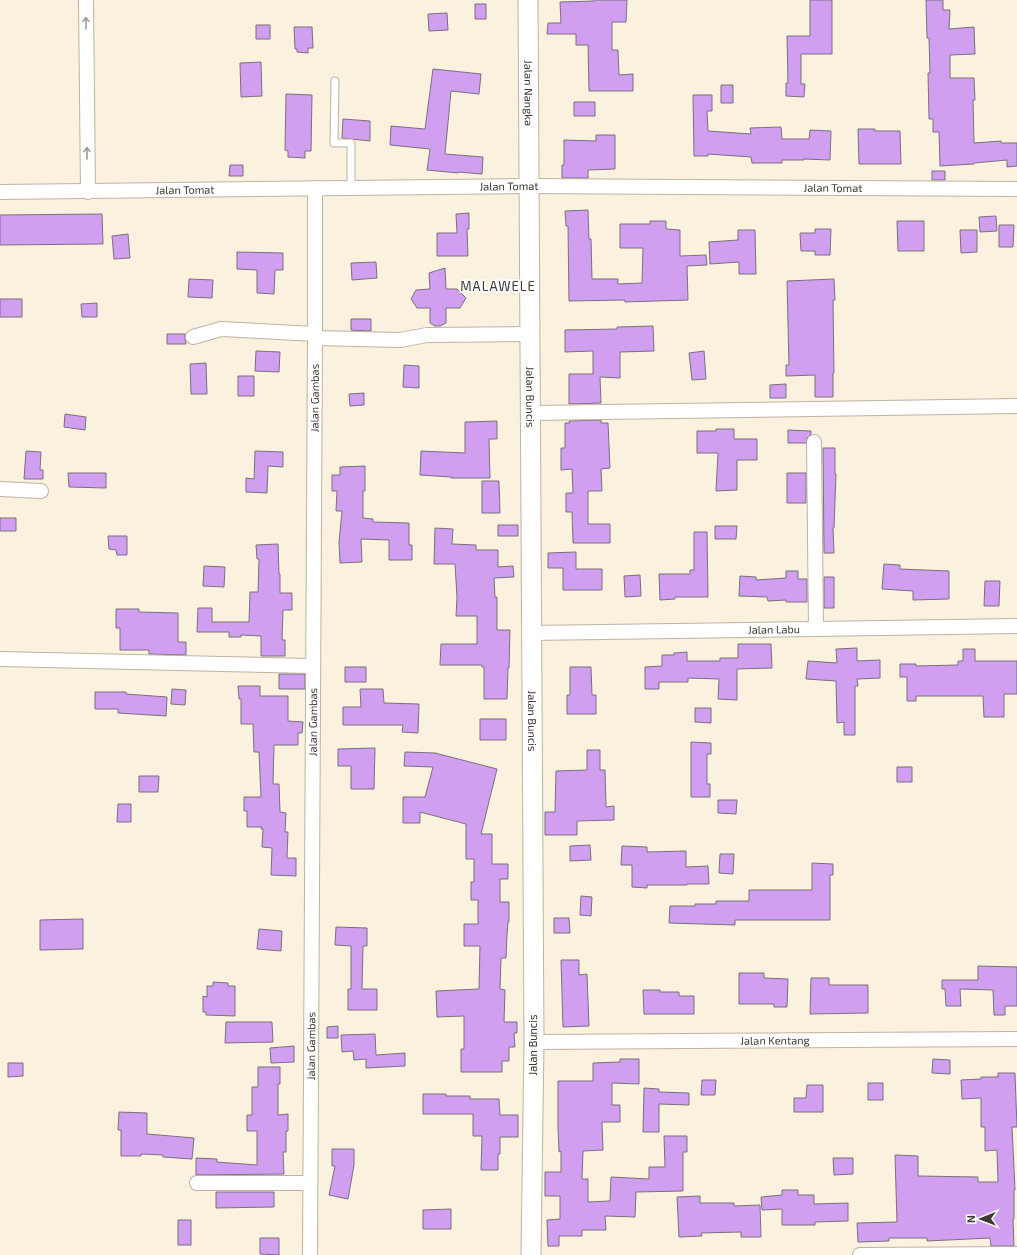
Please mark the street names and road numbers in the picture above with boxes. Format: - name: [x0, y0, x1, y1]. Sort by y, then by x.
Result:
- street label: Jalan Nangka: [522, 60, 536, 126]
- street label: Jalan Tomat: [479, 179, 539, 193]
- street label: Jalan Tomat: [803, 181, 863, 194]
- street label: Jalan Tomat: [155, 183, 215, 196]
- street label: Jalan Gambas: [307, 363, 321, 432]
- street label: Jalan Buncis: [524, 366, 537, 428]
- street label: Jalan Labu: [748, 622, 800, 636]
- street label: Jalan Gambas: [306, 687, 319, 756]
- street label: Jalan Buncis: [526, 690, 539, 752]
- street label: Jalan Gambas: [304, 1011, 317, 1080]
- street label: Jalan Buncis: [526, 1014, 539, 1076]
- street label: Jalan Kentang: [740, 1033, 810, 1047]

